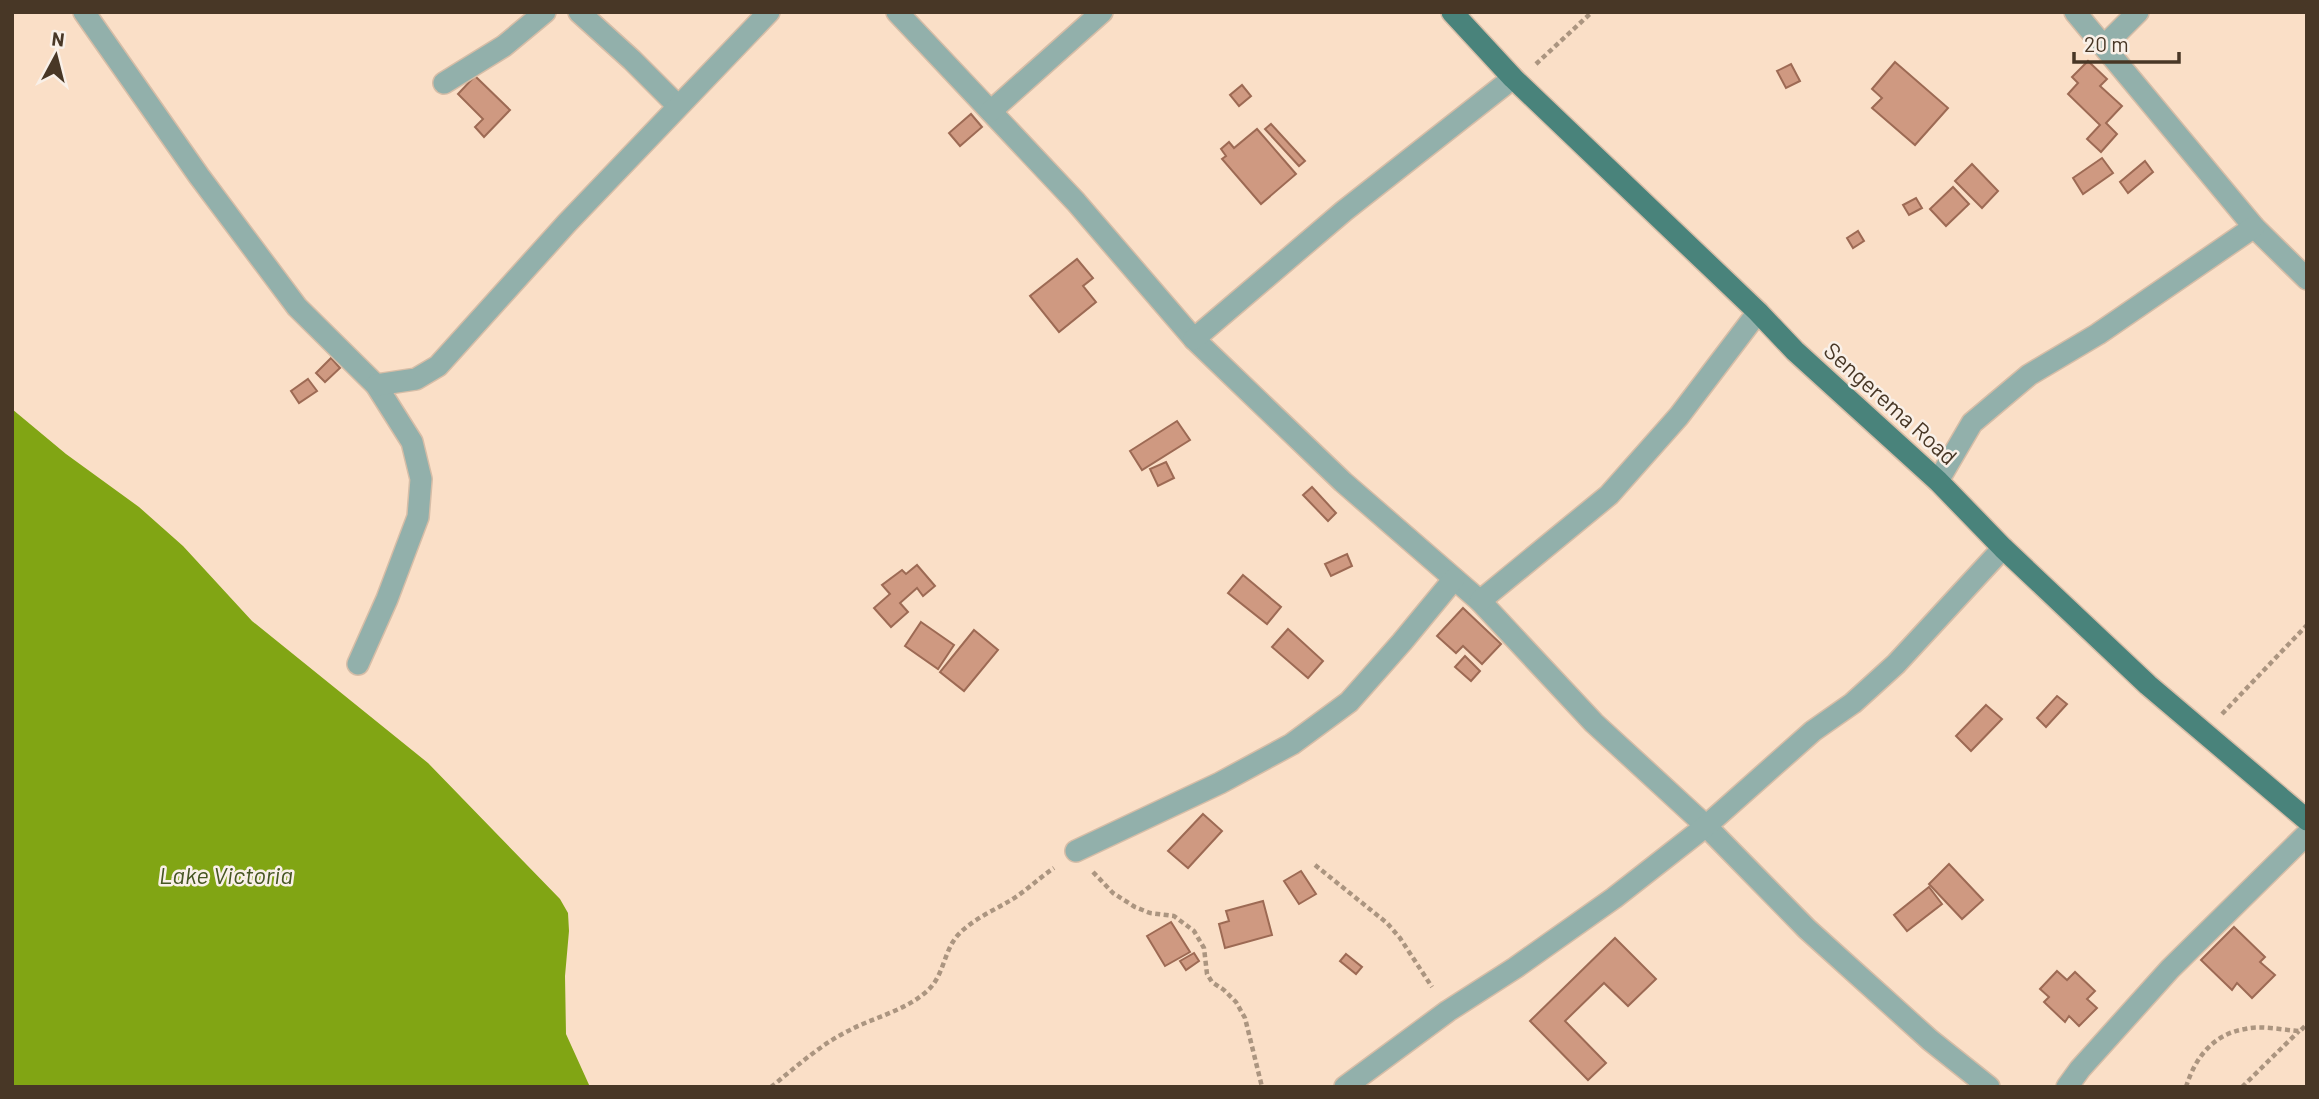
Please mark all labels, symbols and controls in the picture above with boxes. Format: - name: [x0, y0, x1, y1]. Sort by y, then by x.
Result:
- north arrow: [21, 21, 91, 91]
- scale bar: [2074, 21, 2179, 65]
- text: N: [50, 26, 66, 51]
- text: 20 m: [2084, 31, 2129, 56]
- street label: Sengerema Road: [1819, 336, 1963, 470]
- water label: Lake Victoria: [159, 860, 293, 889]

